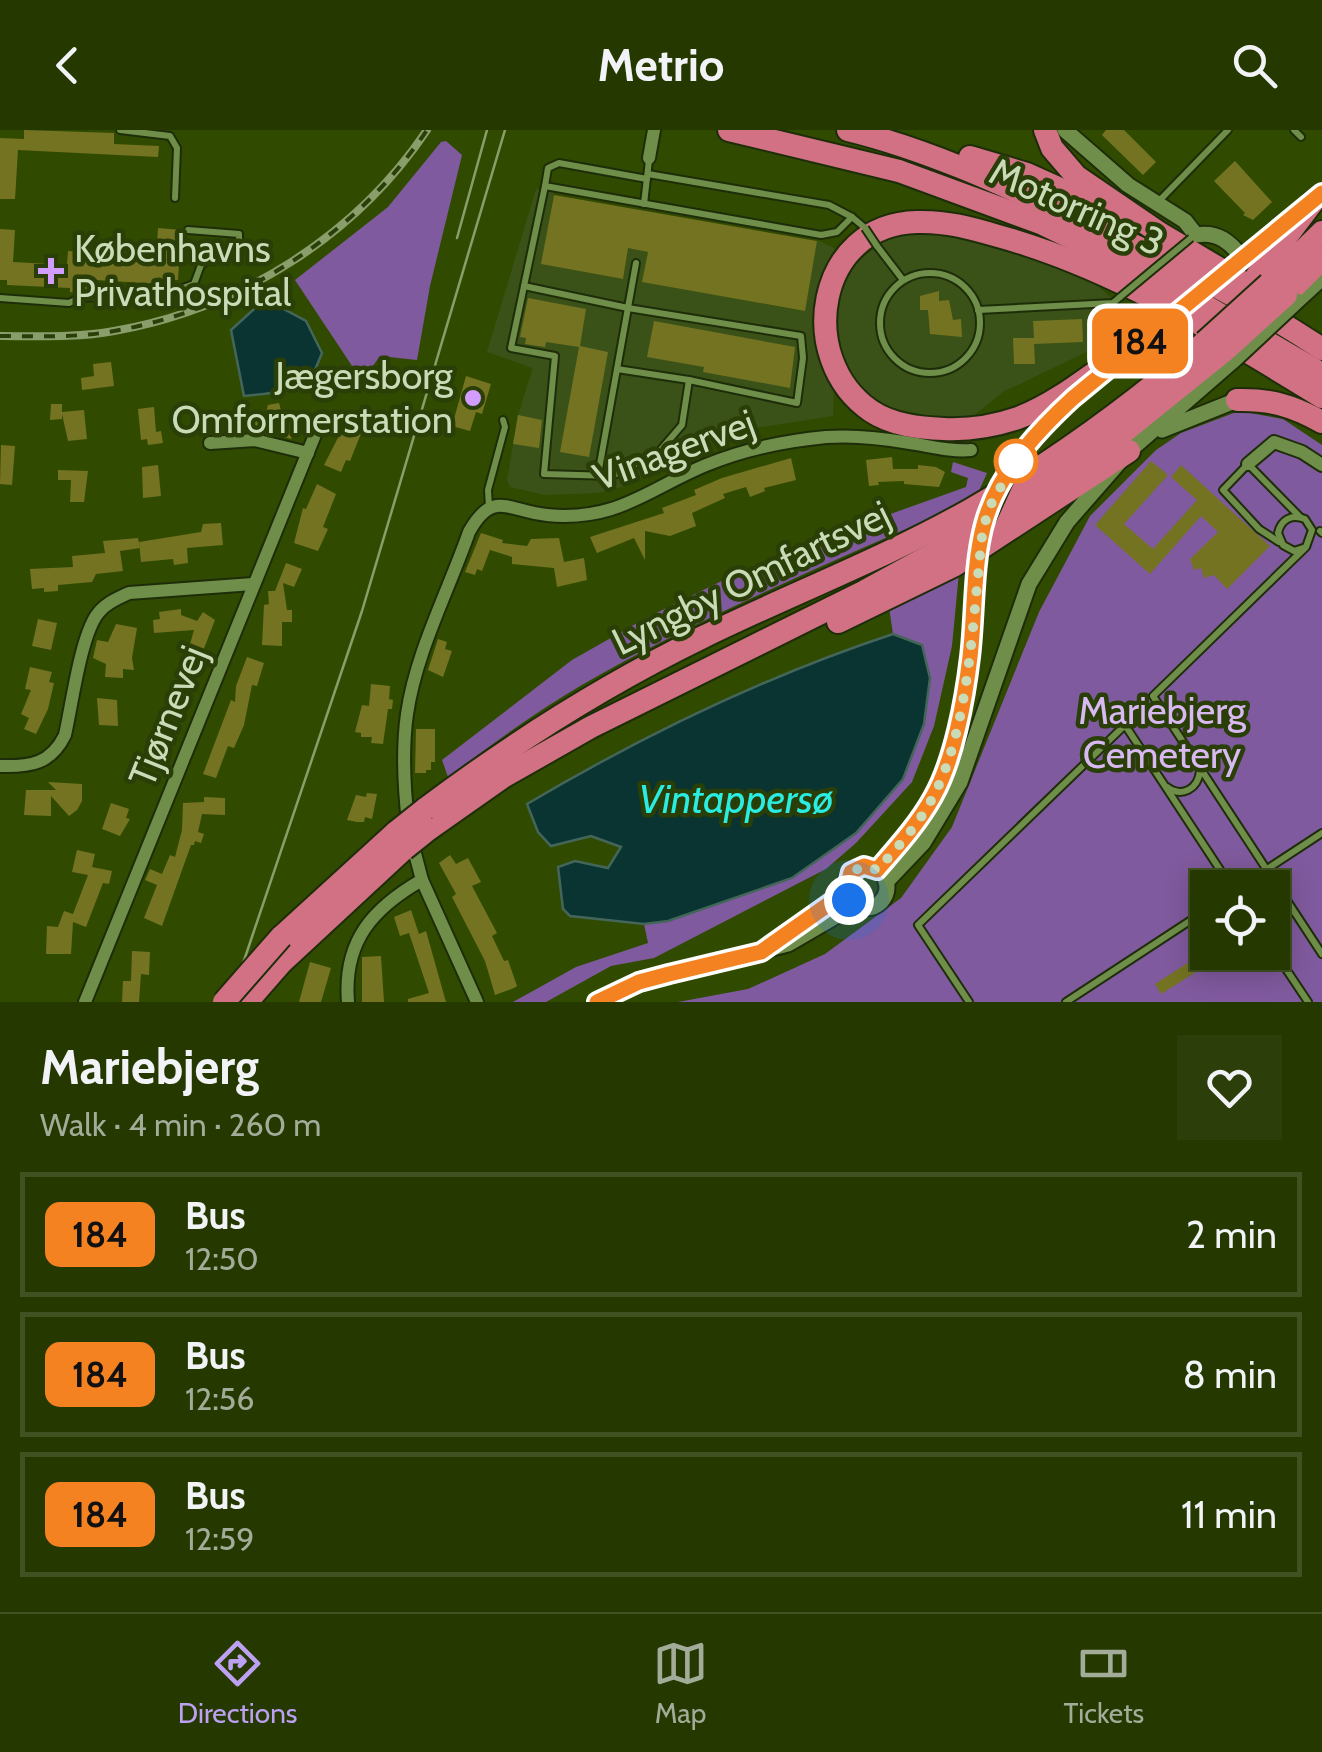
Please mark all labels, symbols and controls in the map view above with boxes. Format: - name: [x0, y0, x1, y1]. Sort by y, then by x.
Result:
- icon: back: [40, 38, 95, 93]
- text: Metrio: [598, 38, 724, 92]
- icon: search: [1227, 38, 1282, 93]
- street label: Motorring 3: [983, 147, 1172, 266]
- place label: Københavns Privathospital: [74, 225, 291, 316]
- marker: Københavns Privathospital: [38, 258, 64, 284]
- line badge: 184: [1082, 308, 1198, 374]
- text: 184: [1112, 320, 1168, 363]
- place label: Jægersborg Omformerstation: [172, 352, 454, 443]
- marker: Jægersborg Omformerstation: [462, 387, 484, 409]
- street label: Vinagervej: [587, 399, 761, 500]
- unlabelled marker: [995, 440, 1037, 482]
- street label: Lyngby Omfartsvej: [604, 490, 897, 665]
- street label: Tjørnevej: [118, 639, 217, 793]
- park label: Mariebjerg Cemetery: [1078, 687, 1247, 778]
- water label: Vintappersø: [639, 774, 834, 823]
- map controls: [1190, 870, 1290, 970]
- button: locate: [1190, 870, 1290, 970]
- your location: [824, 875, 874, 925]
- button: heart: [1177, 1035, 1282, 1140]
- text: Mariebjerg: [40, 1038, 259, 1096]
- text: Walk · 4 min · 260 m: [40, 1105, 321, 1144]
- text: Bus: [185, 1192, 246, 1239]
- text: 2 min: [1186, 1211, 1277, 1258]
- text: 184: [72, 1213, 128, 1256]
- text: 12:50: [185, 1239, 259, 1278]
- text: Bus: [185, 1332, 246, 1379]
- text: 8 min: [1183, 1351, 1277, 1398]
- text: 184: [72, 1353, 128, 1396]
- text: 12:56: [185, 1379, 254, 1418]
- text: Bus: [185, 1472, 246, 1519]
- text: 11 min: [1181, 1491, 1277, 1538]
- text: 184: [72, 1493, 128, 1536]
- text: 12:59: [185, 1519, 254, 1558]
- tab: Directions: [178, 1636, 297, 1730]
- tab: Map: [653, 1636, 708, 1730]
- tab: Tickets: [1064, 1636, 1144, 1730]

